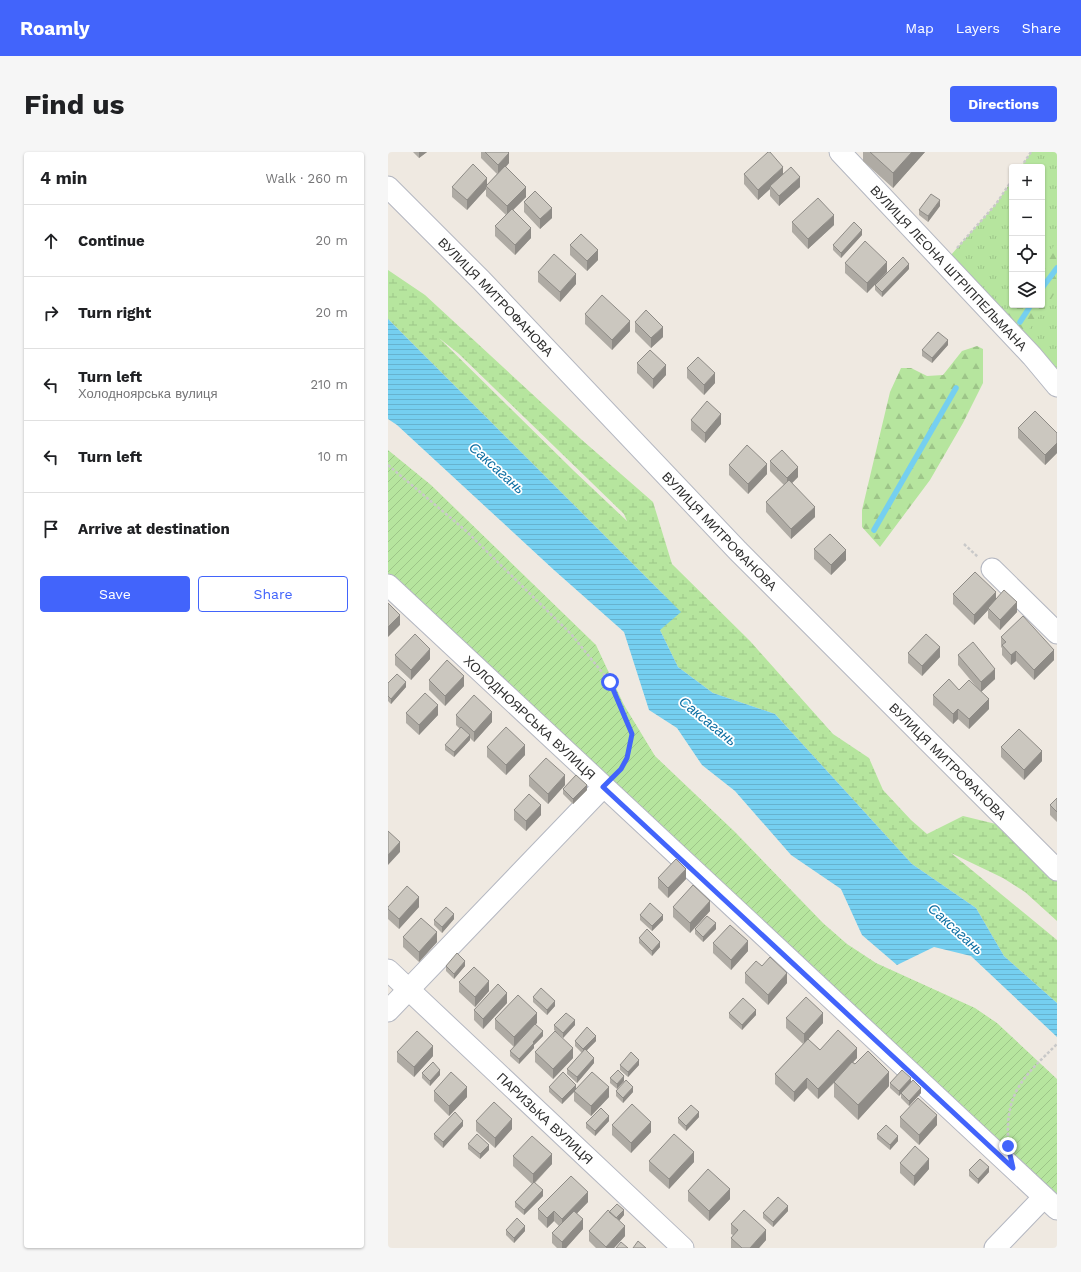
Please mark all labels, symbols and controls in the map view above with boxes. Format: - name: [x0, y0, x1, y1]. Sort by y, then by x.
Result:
- text: Roamly: [20, 17, 90, 40]
- text: Map: [905, 20, 934, 36]
- text: Layers: [956, 20, 1000, 36]
- text: Share: [1022, 20, 1061, 36]
- button: Directions: [950, 86, 1057, 122]
- text: Find us: [24, 88, 124, 121]
- map controls: [1009, 164, 1045, 308]
- button: +: [1009, 164, 1045, 200]
- text: 4 min: [40, 168, 87, 188]
- text: Walk · 260 m: [265, 171, 348, 186]
- street label: ВУЛИЦЯ ЛЕОНА ШТРІППЕЛЬМАНА: [867, 182, 1030, 354]
- button: −: [1009, 200, 1045, 236]
- icon: ahead: [40, 230, 62, 252]
- text: Continue: [78, 232, 145, 250]
- text: 20 m: [316, 233, 348, 248]
- street label: ВУЛИЦЯ МИТРОФАНОВА: [435, 235, 556, 360]
- button: locate: [1009, 236, 1045, 272]
- button: layers: [1009, 272, 1045, 308]
- icon: right: [40, 302, 62, 324]
- text: Turn right: [78, 304, 151, 322]
- text: 20 m: [316, 305, 348, 320]
- text: Turn left: [78, 368, 142, 386]
- icon: left: [40, 374, 62, 396]
- text: 210 m: [310, 377, 348, 392]
- text: Холодноярська вулиця: [78, 386, 218, 401]
- water label: Саксагань: [466, 439, 528, 497]
- icon: left: [40, 446, 62, 468]
- text: Turn left: [78, 448, 142, 466]
- text: 10 m: [318, 449, 348, 464]
- street label: ВУЛИЦЯ МИТРОФАНОВА: [659, 469, 780, 594]
- icon: arrive: [40, 518, 62, 540]
- text: Arrive at destination: [78, 520, 230, 538]
- button: Save: [40, 576, 190, 612]
- button: Share: [198, 576, 348, 612]
- street label: ХОЛОДНОЯРСЬКА ВУЛИЦЯ: [461, 653, 598, 783]
- route start: [601, 673, 619, 691]
- water label: Саксагань: [676, 693, 740, 749]
- street label: ВУЛИЦЯ МИТРОФАНОВА: [886, 700, 1009, 823]
- water label: Саксагань: [925, 900, 987, 958]
- street label: ПАРИЗЬКА ВУЛИЦЯ: [494, 1070, 596, 1167]
- route end: [999, 1137, 1017, 1155]

